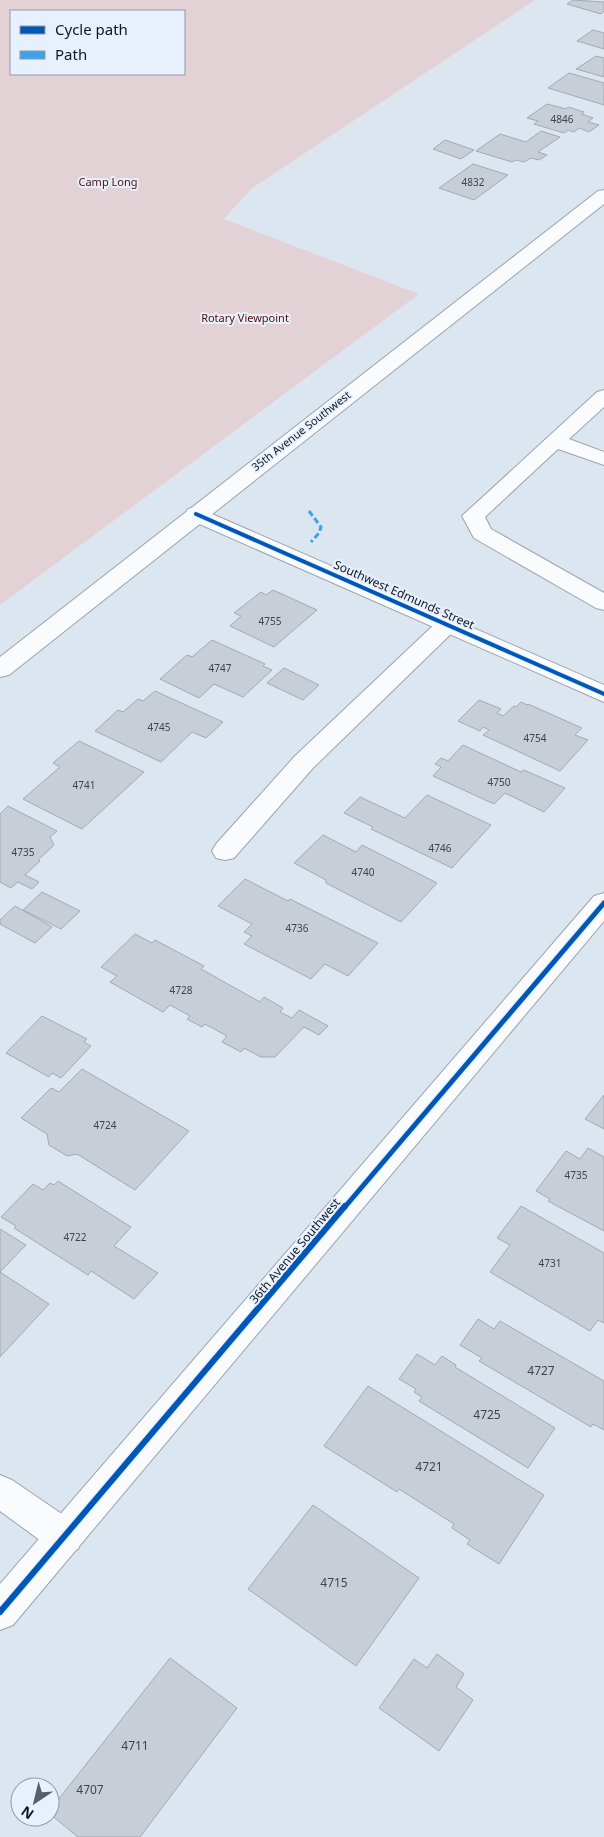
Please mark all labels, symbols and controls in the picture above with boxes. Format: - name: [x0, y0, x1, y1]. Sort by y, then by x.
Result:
- legend: [10, 10, 185, 75]
- text: Cycle path: [55, 19, 128, 39]
- text: Path: [55, 44, 87, 64]
- house number: 4846: [551, 112, 574, 126]
- park label: Camp Long: [78, 174, 138, 189]
- house number: 4832: [462, 175, 485, 189]
- park label: Rotary Viewpoint: [201, 310, 289, 325]
- street label: 35th Avenue Southwest: [248, 387, 353, 474]
- street label: Southwest Edmunds Street: [331, 556, 478, 634]
- house number: 4755: [259, 614, 282, 628]
- house number: 4747: [209, 661, 232, 675]
- house number: 4745: [148, 720, 171, 734]
- house number: 4754: [524, 731, 547, 745]
- house number: 4750: [488, 775, 511, 789]
- house number: 4741: [73, 778, 95, 792]
- house number: 4746: [429, 841, 452, 855]
- house number: 4735: [12, 845, 35, 859]
- house number: 4740: [352, 865, 375, 879]
- house number: 4736: [286, 921, 309, 935]
- house number: 4728: [170, 983, 193, 997]
- house number: 4724: [94, 1118, 117, 1132]
- house number: 4735: [565, 1168, 588, 1182]
- street label: 36th Avenue Southwest: [245, 1194, 344, 1307]
- house number: 4722: [64, 1230, 87, 1244]
- house number: 4731: [539, 1256, 561, 1270]
- house number: 4727: [527, 1362, 555, 1379]
- house number: 4725: [473, 1406, 501, 1423]
- house number: 4721: [415, 1458, 443, 1475]
- house number: 4715: [320, 1574, 348, 1591]
- house number: 4711: [121, 1737, 149, 1754]
- north arrow: [10, 1777, 60, 1827]
- house number: 4707: [76, 1781, 104, 1798]
- text: N: [17, 1802, 37, 1824]

